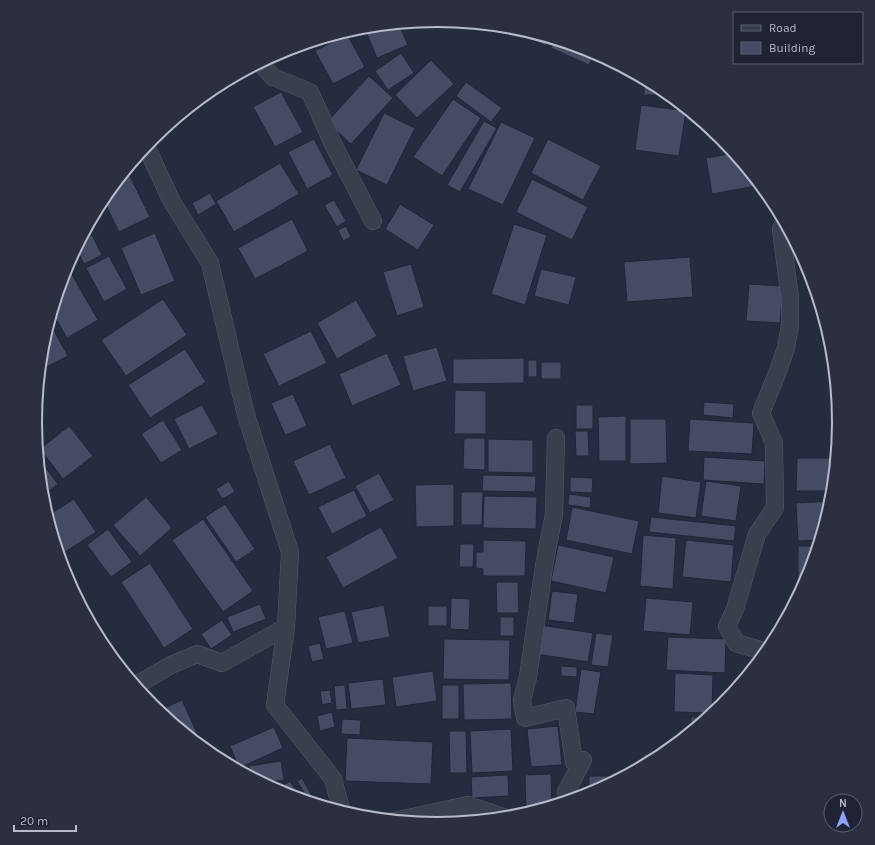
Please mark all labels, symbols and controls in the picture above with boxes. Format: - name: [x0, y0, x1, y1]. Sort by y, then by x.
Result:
- legend: [733, 12, 863, 64]
- text: Road: [769, 21, 797, 35]
- text: Building: [769, 41, 816, 55]
- north arrow: [823, 793, 863, 833]
- text: N: [839, 797, 847, 810]
- scale bar: [14, 807, 76, 833]
- text: 20 m: [20, 814, 48, 828]

